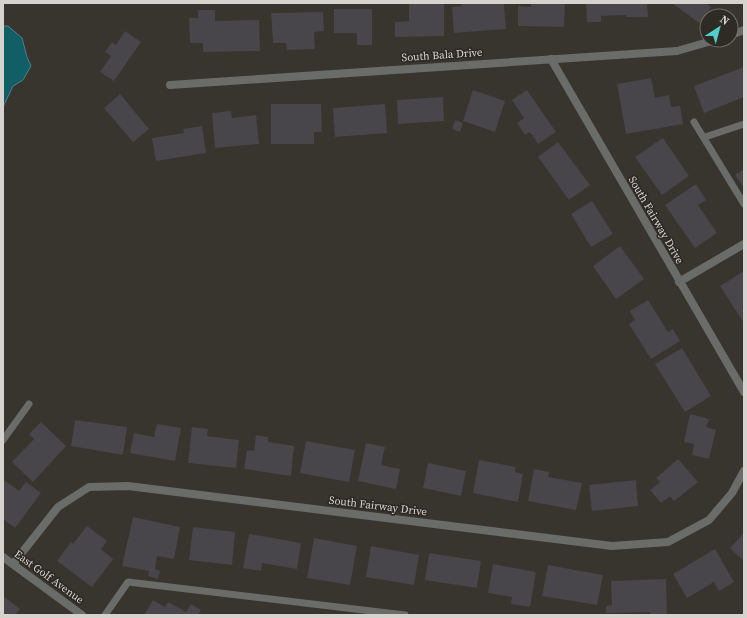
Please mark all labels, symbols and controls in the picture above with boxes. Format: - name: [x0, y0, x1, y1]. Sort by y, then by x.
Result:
- north arrow: [699, 8, 739, 48]
- text: N: [717, 12, 732, 29]
- street label: South Bala Drive: [401, 45, 483, 65]
- street label: South Fairway Drive: [625, 174, 687, 267]
- street label: South Fairway Drive: [328, 493, 428, 520]
- street label: East Golf Avenue: [11, 547, 87, 608]

